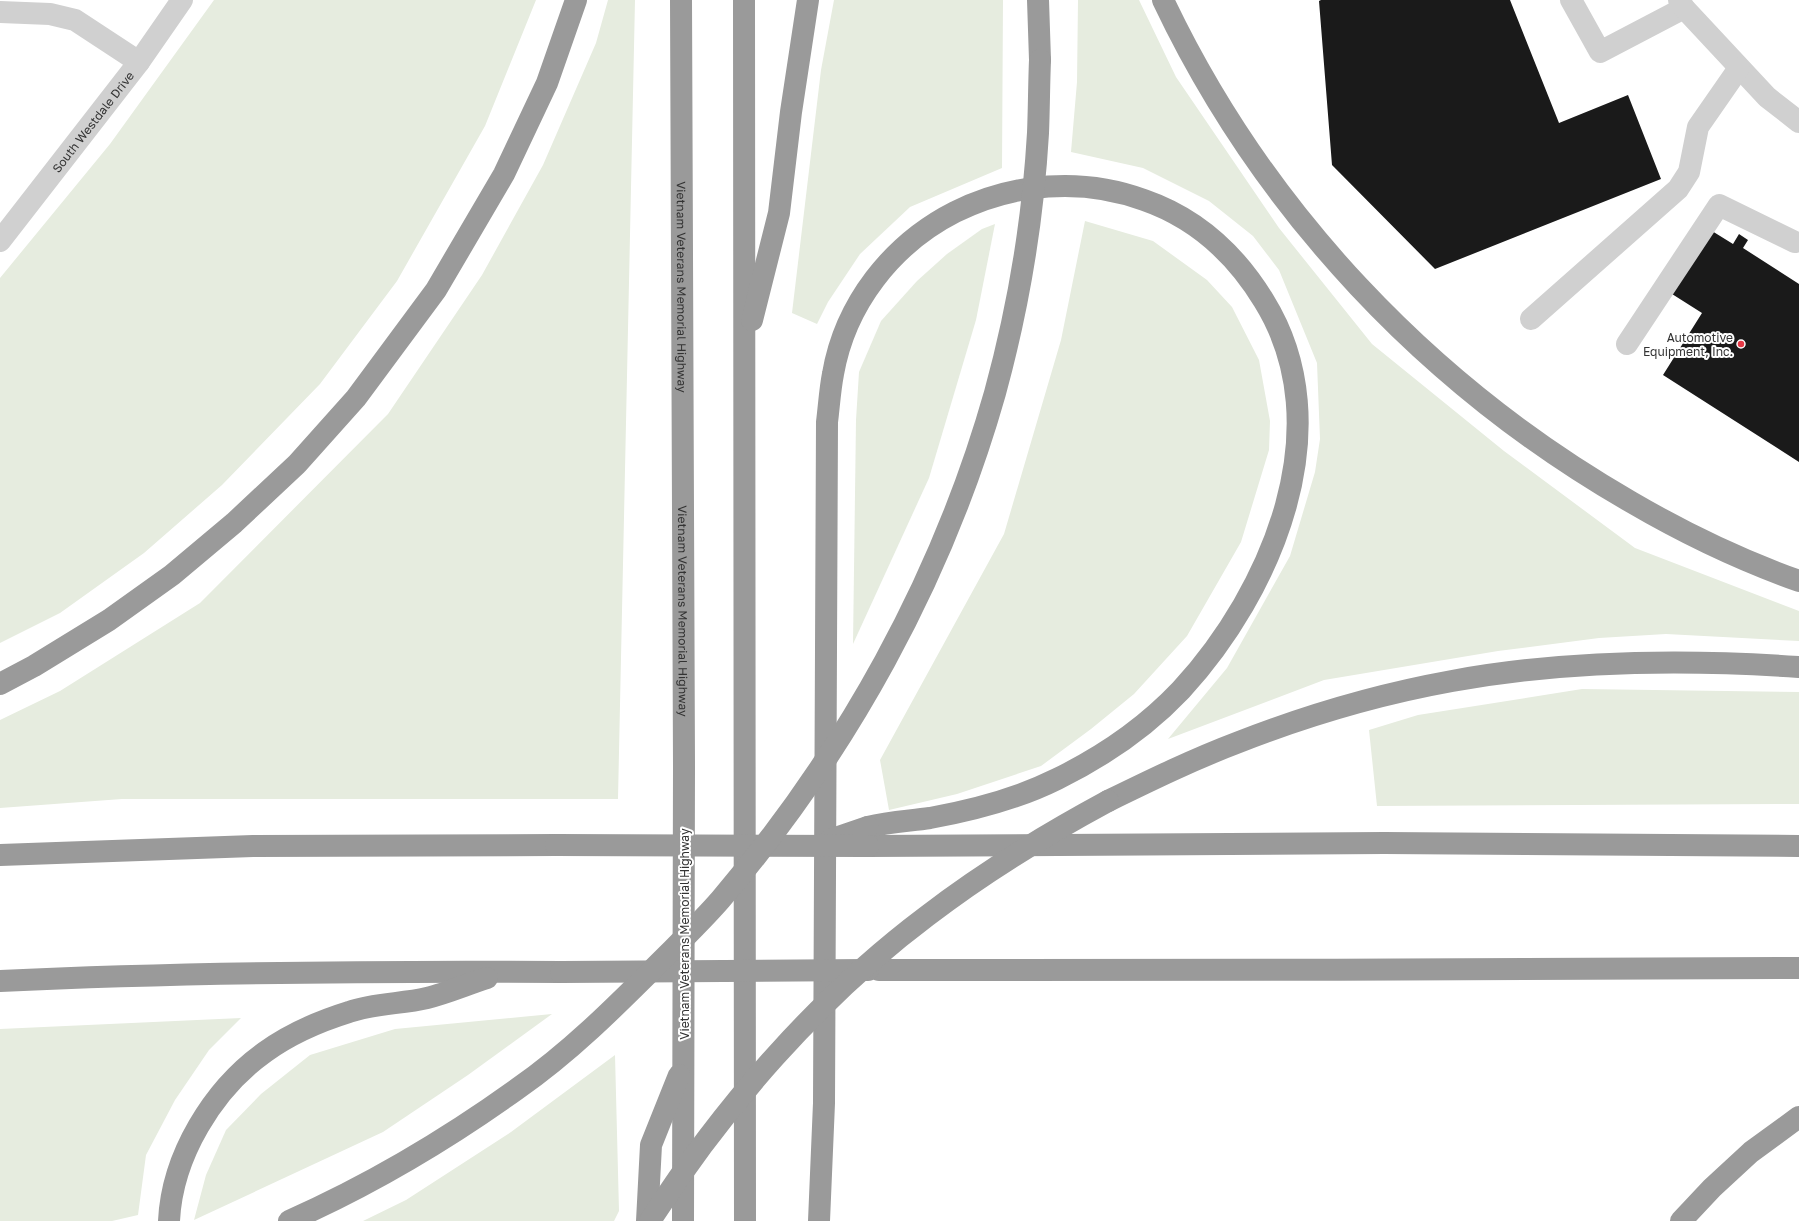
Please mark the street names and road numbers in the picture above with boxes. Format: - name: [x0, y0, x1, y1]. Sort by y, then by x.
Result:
- street label: South Westdale Drive: [49, 68, 137, 175]
- street label: Vietnam Veterans Memorial Highway: [674, 181, 690, 393]
- street label: Vietnam Veterans Memorial Highway: [675, 505, 691, 717]
- street label: Vietnam Veterans Memorial Highway: [677, 828, 692, 1040]

